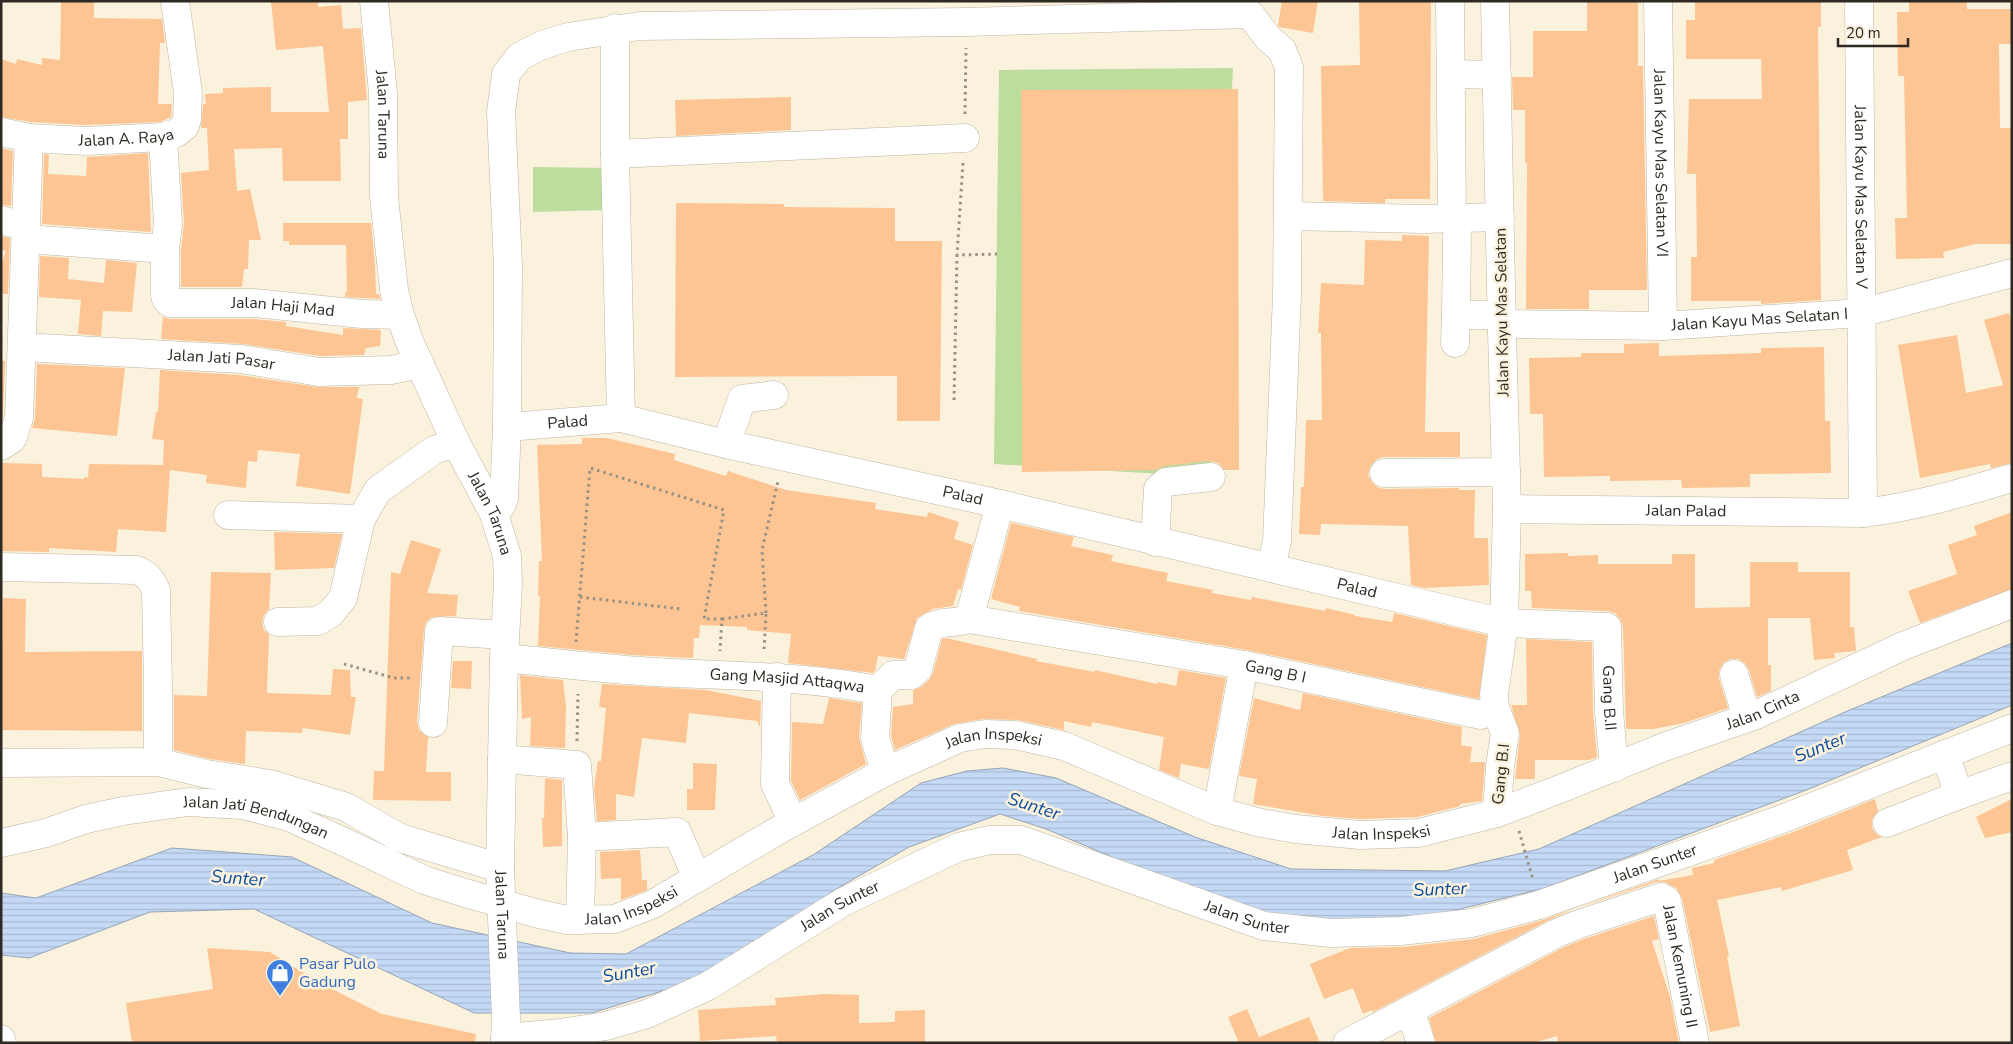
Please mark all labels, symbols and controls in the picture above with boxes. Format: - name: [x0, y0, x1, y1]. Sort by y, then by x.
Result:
- scale bar: [1838, 15, 1908, 47]
- text: 20 m: [1846, 23, 1881, 43]
- street label: Jalan Taruna: [370, 68, 395, 159]
- street label: Jalan Kayu Mas Selatan VI: [1648, 68, 1673, 257]
- street label: Jalan Kayu Mas Selatan V: [1849, 104, 1872, 290]
- street label: Jalan A. Raya: [77, 123, 177, 152]
- street label: Jalan Kayu Mas Selatan: [1490, 228, 1514, 397]
- street label: Jalan Haji Mad: [230, 292, 336, 322]
- street label: Jalan Kayu Mas Selatan I: [1670, 303, 1849, 336]
- street label: Jalan Jati Pasar: [166, 344, 277, 376]
- street label: Palad: [546, 410, 589, 435]
- street label: Jalan Taruna: [462, 467, 517, 558]
- street label: Palad: [940, 481, 985, 511]
- street label: Jalan Palad: [1644, 500, 1727, 522]
- street label: Palad: [1335, 573, 1379, 604]
- street label: Gang B I: [1243, 655, 1308, 689]
- street label: Gang Masjid Attaqwa: [709, 663, 866, 698]
- street label: Gang B.II: [1597, 665, 1622, 731]
- street label: Jalan Cinta: [1722, 685, 1803, 736]
- street label: Jalan Inspeksi: [941, 723, 1044, 755]
- water label: Sunter: [1791, 726, 1850, 768]
- street label: Gang B.I: [1487, 742, 1515, 806]
- water label: Sunter: [1005, 786, 1064, 826]
- street label: Jalan Jati Bendungan: [181, 791, 332, 845]
- street label: Jalan Inspeksi: [1331, 819, 1433, 846]
- street label: Jalan Sunter: [1609, 839, 1701, 889]
- water label: Sunter: [210, 864, 266, 892]
- street label: Jalan Taruna: [489, 869, 515, 960]
- street label: Jalan Sunter: [795, 875, 883, 937]
- water label: Sunter: [1413, 876, 1468, 902]
- street label: Jalan Inspeksi: [584, 881, 682, 931]
- street label: Jalan Sunter: [1201, 894, 1291, 940]
- street label: Jalan Kemuning II: [1657, 902, 1703, 1030]
- place label: Pasar Pulo Gadung: [299, 953, 376, 993]
- water label: Sunter: [601, 955, 658, 988]
- shop icon: Pasar Pulo Gadung: [265, 958, 295, 997]

